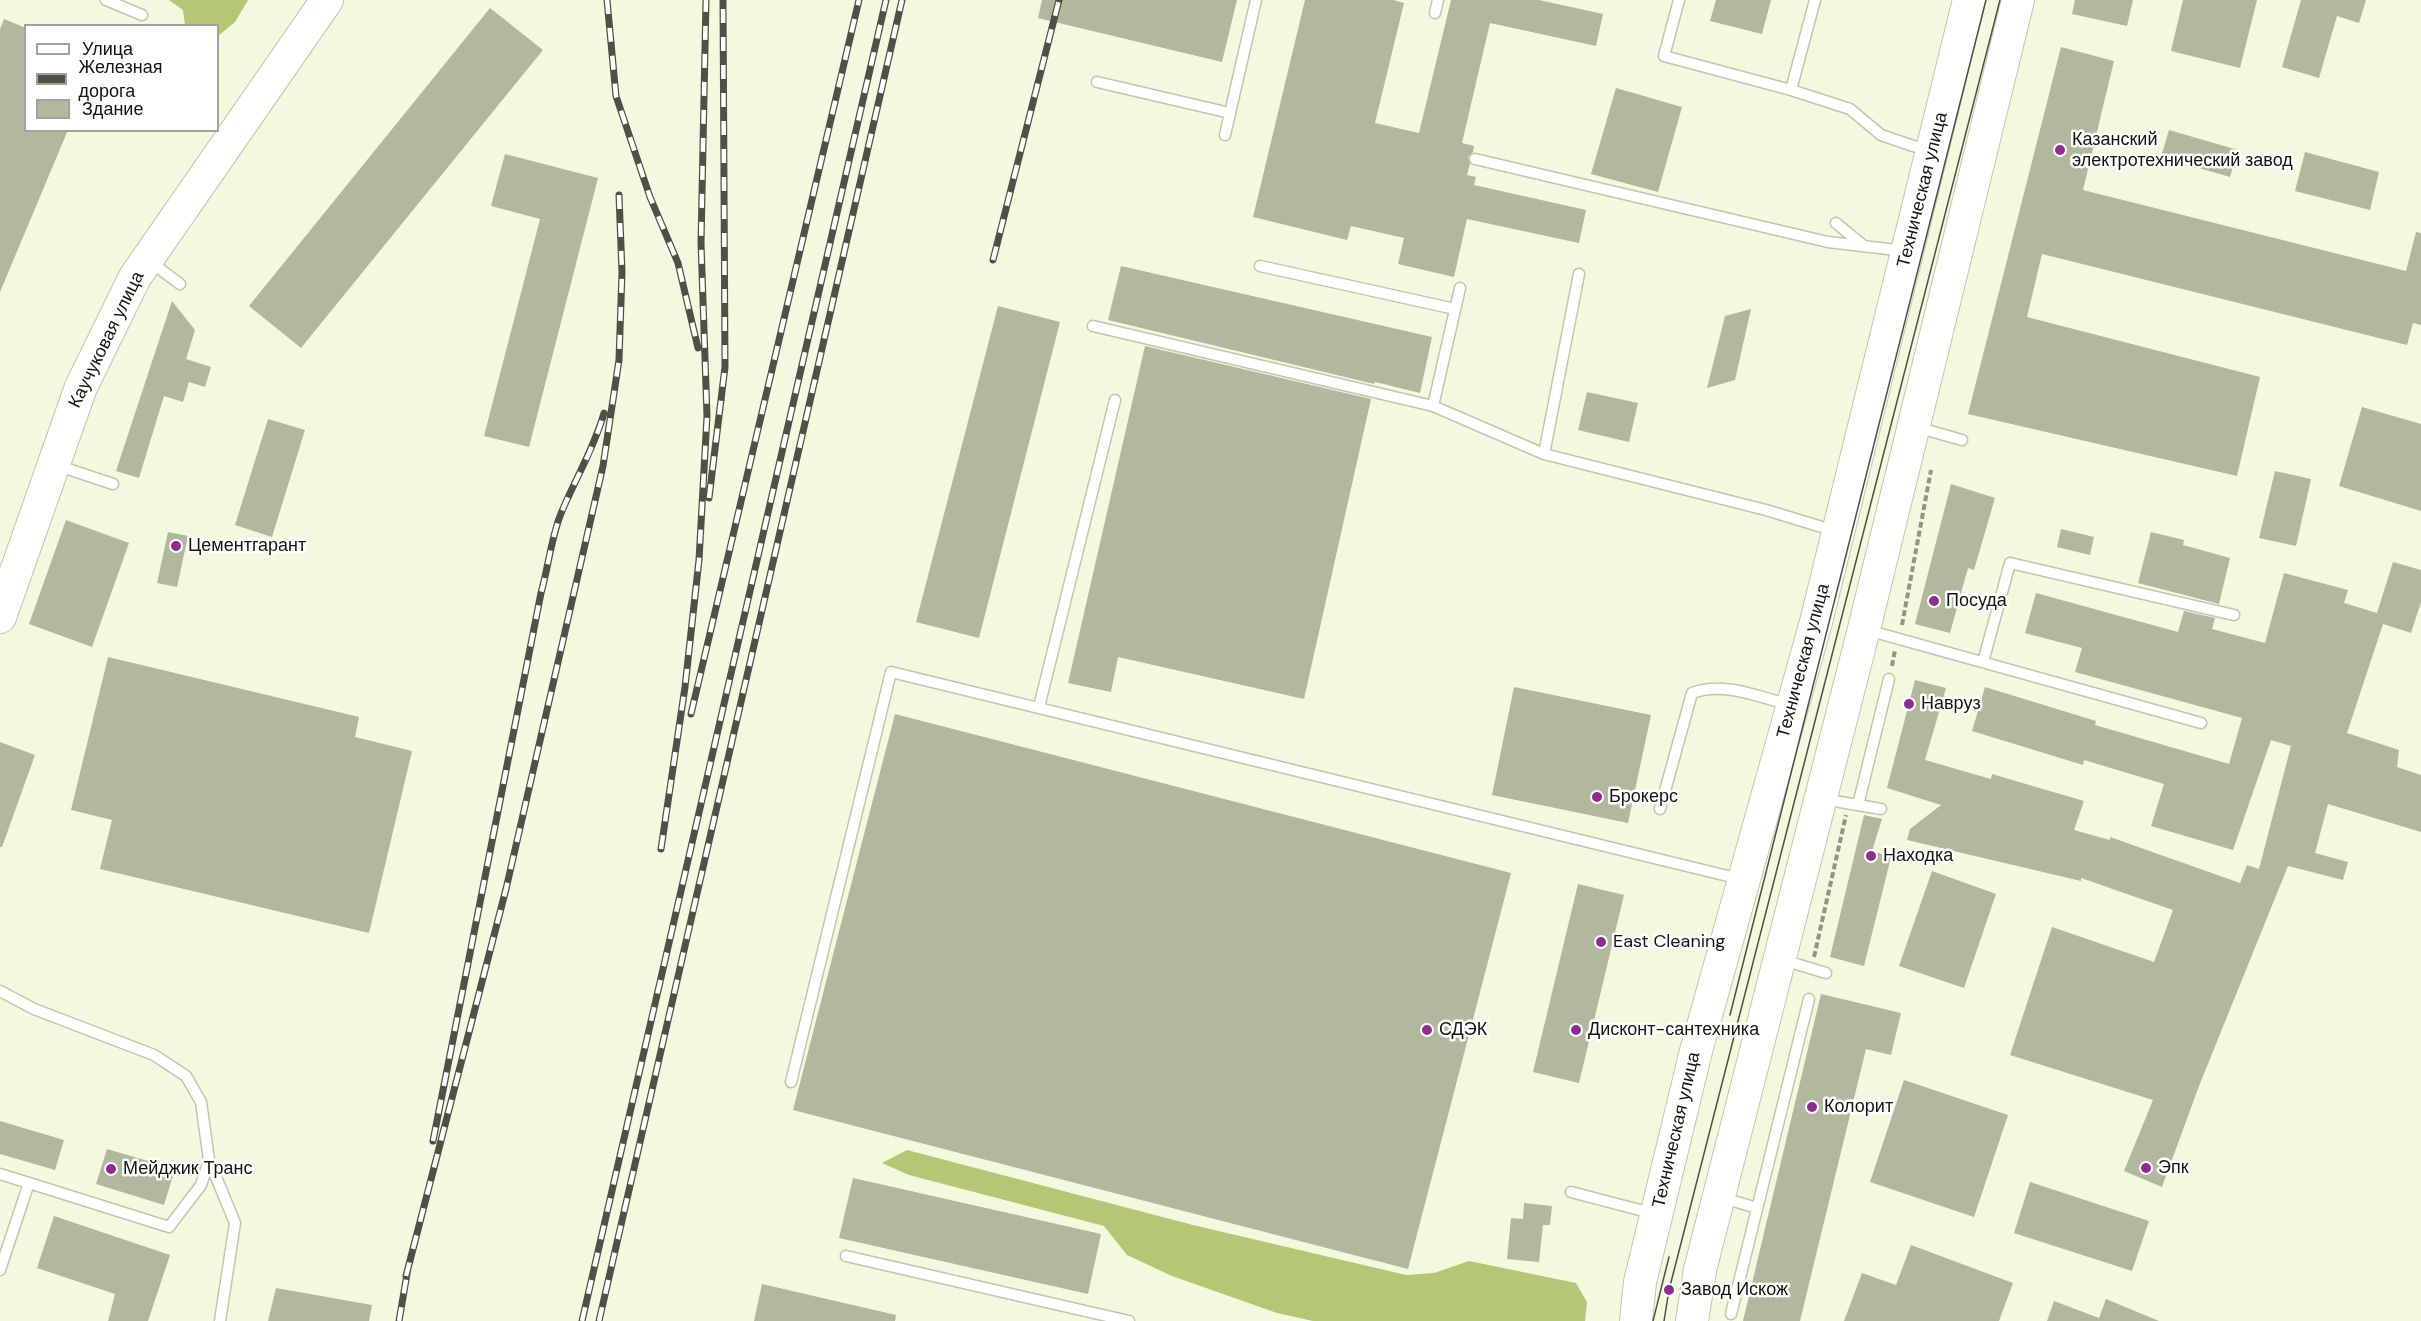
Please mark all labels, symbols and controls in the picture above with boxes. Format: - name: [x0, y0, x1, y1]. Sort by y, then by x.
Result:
- legend: [24, 24, 219, 132]
- text: Улица: [82, 37, 133, 61]
- text: Железная дорога: [79, 55, 162, 103]
- text: Здание: [82, 97, 143, 121]
- street label: Техническая улица: [1893, 110, 1953, 270]
- place label: Казанский электротехнический завод: [2072, 129, 2293, 172]
- marker: Казанский электротехнический завод: [2053, 143, 2067, 157]
- street label: Каучуковая улица: [65, 268, 149, 412]
- place label: Цементгарант: [188, 535, 306, 557]
- marker: Цементгарант: [169, 539, 183, 553]
- street label: Техническая улица: [1773, 581, 1835, 741]
- place label: Посуда: [1946, 590, 2007, 612]
- marker: Посуда: [1927, 594, 1941, 608]
- place label: Навруз: [1921, 693, 1981, 715]
- marker: Навруз: [1902, 697, 1916, 711]
- place label: Брокерс: [1609, 786, 1678, 808]
- marker: Брокерс: [1590, 790, 1604, 804]
- place label: Находка: [1883, 845, 1953, 867]
- marker: Находка: [1864, 849, 1878, 863]
- place label: East Cleaning: [1613, 931, 1725, 953]
- marker: East Cleaning: [1594, 935, 1608, 949]
- place label: СДЭК: [1439, 1019, 1487, 1041]
- place label: Дисконт-сантехника: [1588, 1019, 1759, 1041]
- marker: СДЭК: [1420, 1023, 1434, 1037]
- marker: Дисконт-сантехника: [1569, 1023, 1583, 1037]
- street label: Техническая улица: [1649, 1050, 1705, 1210]
- place label: Колорит: [1824, 1096, 1893, 1118]
- marker: Колорит: [1805, 1100, 1819, 1114]
- place label: Эпк: [2158, 1157, 2189, 1179]
- place label: Мейджик Транс: [123, 1158, 252, 1180]
- marker: Эпк: [2139, 1161, 2153, 1175]
- marker: Мейджик Транс: [104, 1162, 118, 1176]
- place label: Завод Искож: [1681, 1279, 1788, 1301]
- marker: Завод Искож: [1662, 1283, 1676, 1297]

